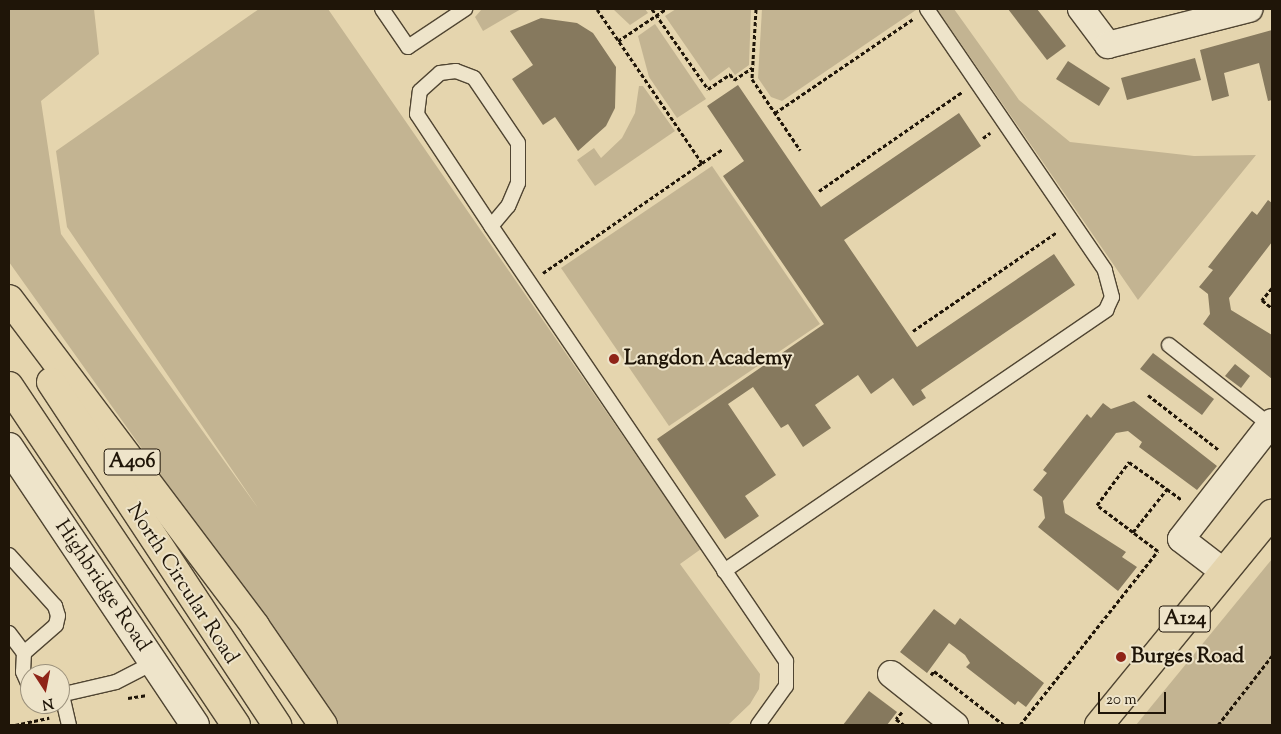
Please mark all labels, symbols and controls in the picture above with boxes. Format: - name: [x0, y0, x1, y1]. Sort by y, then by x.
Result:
- place label: Langdon Academy: [624, 346, 792, 372]
- marker: Langdon Academy: [608, 353, 620, 365]
- road number: A406: [103, 444, 161, 480]
- street label: North Circular Road: [121, 499, 243, 669]
- street label: Highbridge Road: [49, 515, 155, 657]
- road number: A124: [1159, 602, 1211, 636]
- place label: Burges Road: [1131, 644, 1244, 670]
- marker: Burges Road: [1115, 651, 1127, 663]
- north arrow: [20, 664, 70, 714]
- scale bar: [1101, 682, 1168, 714]
- text: 20 m: [1106, 690, 1137, 711]
- text: N: [40, 692, 55, 714]

